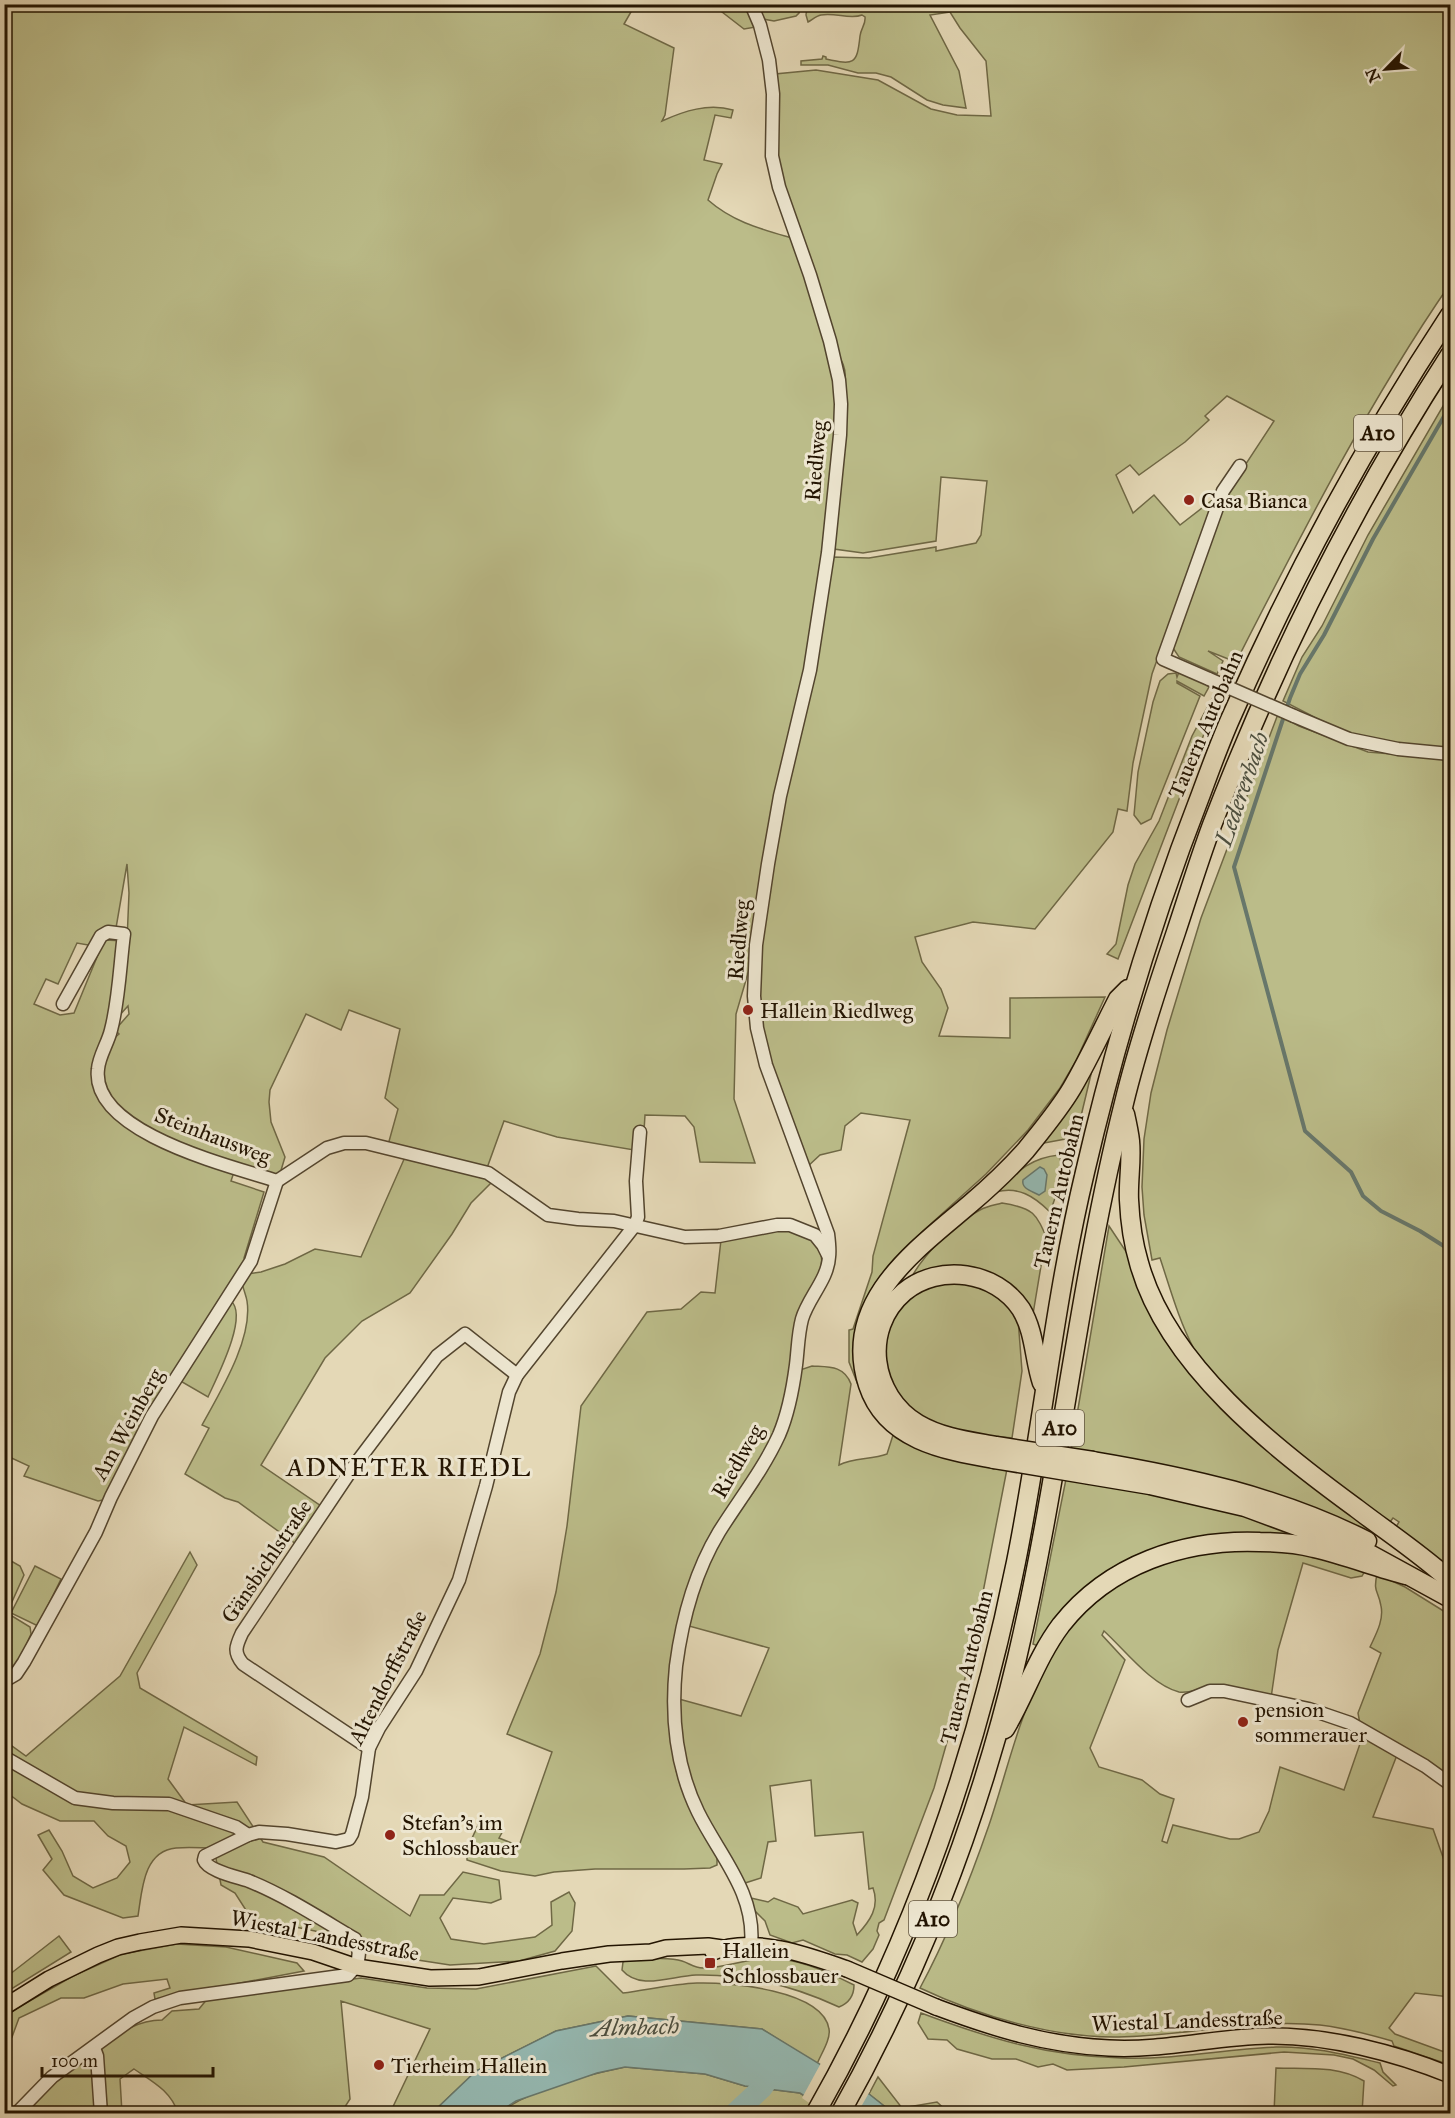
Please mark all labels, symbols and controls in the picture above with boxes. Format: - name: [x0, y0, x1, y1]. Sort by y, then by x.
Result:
- north arrow: [1356, 39, 1416, 99]
- text: N: [1361, 65, 1384, 85]
- road number: A10: [1354, 415, 1402, 451]
- street label: Riedlweg: [799, 419, 833, 503]
- place label: Casa Bianca: [1201, 487, 1308, 514]
- marker: Casa Bianca: [1182, 493, 1196, 507]
- street label: Tauern Autobahn: [1162, 646, 1249, 802]
- water label: Ledererbach: [1208, 728, 1276, 851]
- street label: Riedlweg: [722, 898, 756, 982]
- place label: Hallein Riedlweg: [760, 997, 914, 1024]
- marker: Hallein Riedlweg: [741, 1003, 755, 1017]
- street label: Steinhausweg: [151, 1101, 276, 1170]
- street label: Tauern Autobahn: [1028, 1111, 1089, 1271]
- street label: Am Weinberg: [85, 1363, 170, 1486]
- road number: A10: [1036, 1410, 1084, 1446]
- street label: Riedlweg: [705, 1419, 770, 1503]
- district label: ADNETER RIEDL: [285, 1451, 532, 1483]
- street label: Gänsbichlstraße: [215, 1494, 318, 1628]
- street label: Tauern Autobahn: [934, 1587, 999, 1747]
- street label: Altendorffstraße: [342, 1606, 433, 1750]
- place label: pension sommerauer: [1254, 1696, 1368, 1748]
- marker: pension sommerauer: [1236, 1715, 1250, 1729]
- place label: Stefan's im Schlossbauer: [402, 1809, 519, 1861]
- marker: Stefan's im Schlossbauer: [383, 1828, 397, 1842]
- road number: A10: [909, 1901, 957, 1937]
- street label: Wiestal Landesstraße: [228, 1904, 421, 1967]
- place label: Hallein Schlossbauer: [722, 1937, 839, 1989]
- marker: Hallein Schlossbauer: [703, 1956, 717, 1970]
- street label: Wiestal Landesstraße: [1091, 2004, 1283, 2037]
- water label: Almbach: [587, 2010, 680, 2044]
- scale bar: [42, 2040, 213, 2078]
- text: 100 m: [51, 2050, 98, 2072]
- place label: Tierheim Hallein: [391, 2052, 547, 2079]
- marker: Tierheim Hallein: [372, 2058, 386, 2072]

